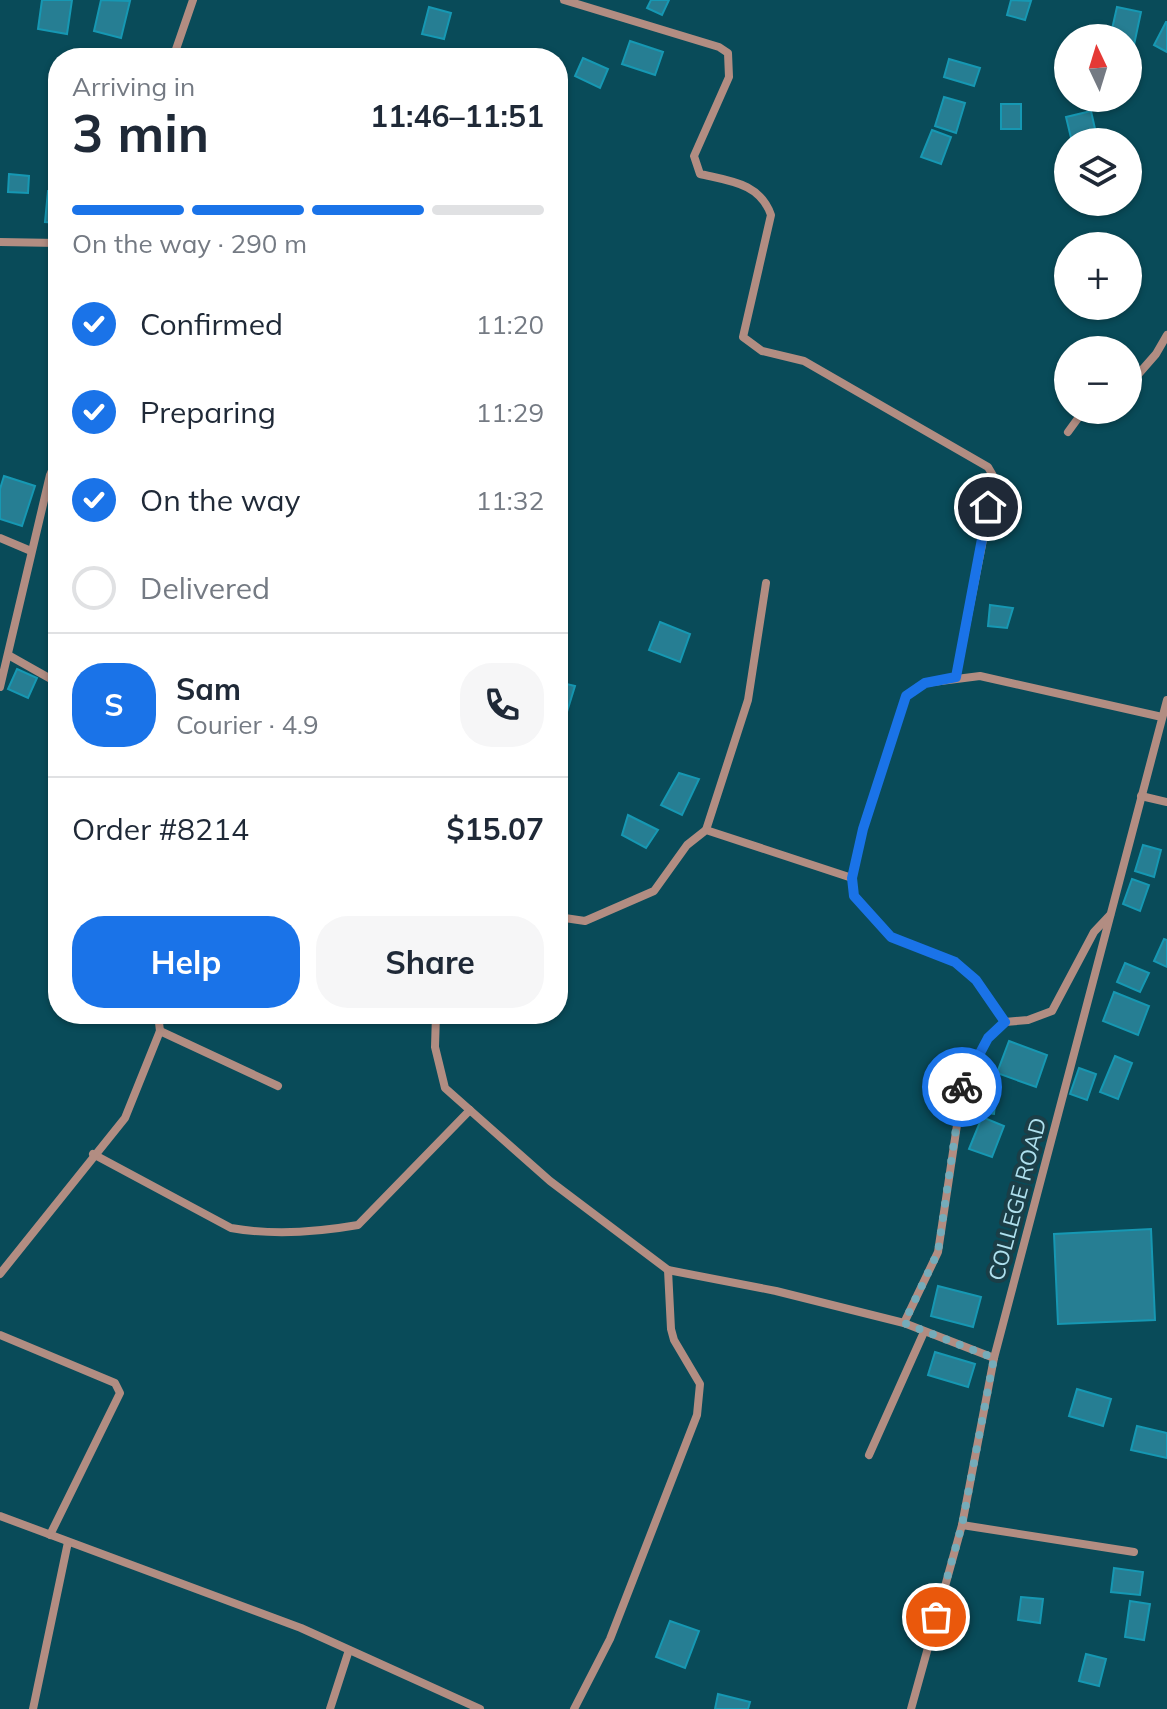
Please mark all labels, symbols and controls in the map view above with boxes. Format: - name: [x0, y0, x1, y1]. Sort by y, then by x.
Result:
- north arrow: [1054, 24, 1142, 112]
- map controls: [1054, 24, 1142, 424]
- text: Arriving in: [72, 70, 195, 103]
- text: 11:46–11:51: [370, 97, 544, 135]
- text: 3 min: [72, 100, 209, 165]
- button: layers: [1054, 128, 1142, 216]
- text: On the way · 290 m: [72, 227, 307, 260]
- button: +: [1054, 232, 1142, 320]
- icon: check: [72, 302, 116, 346]
- text: Confirmed: [140, 305, 283, 343]
- text: 11:20: [476, 308, 544, 341]
- button: −: [1054, 336, 1142, 424]
- icon: check: [72, 390, 116, 434]
- text: Preparing: [140, 393, 276, 431]
- text: 11:29: [476, 396, 544, 429]
- pin: [954, 473, 1022, 541]
- icon: check: [72, 478, 116, 522]
- text: On the way: [140, 481, 300, 519]
- text: 11:32: [476, 484, 544, 517]
- icon: home: [966, 485, 1010, 529]
- text: Delivered: [140, 569, 270, 607]
- button: phone: [460, 663, 544, 747]
- text: Sam: [176, 670, 241, 708]
- text: S: [104, 686, 124, 724]
- text: Courier · 4.9: [176, 708, 319, 741]
- text: Order #8214: [72, 810, 249, 848]
- text: $15.07: [447, 810, 544, 848]
- button: Help: [72, 916, 300, 1008]
- button: Share: [316, 916, 544, 1008]
- courier: [922, 1047, 1002, 1127]
- icon: bike: [940, 1065, 984, 1109]
- street label: COLLEGE ROAD: [982, 1114, 1052, 1284]
- pin: [902, 1583, 970, 1651]
- icon: bag: [914, 1595, 958, 1639]

